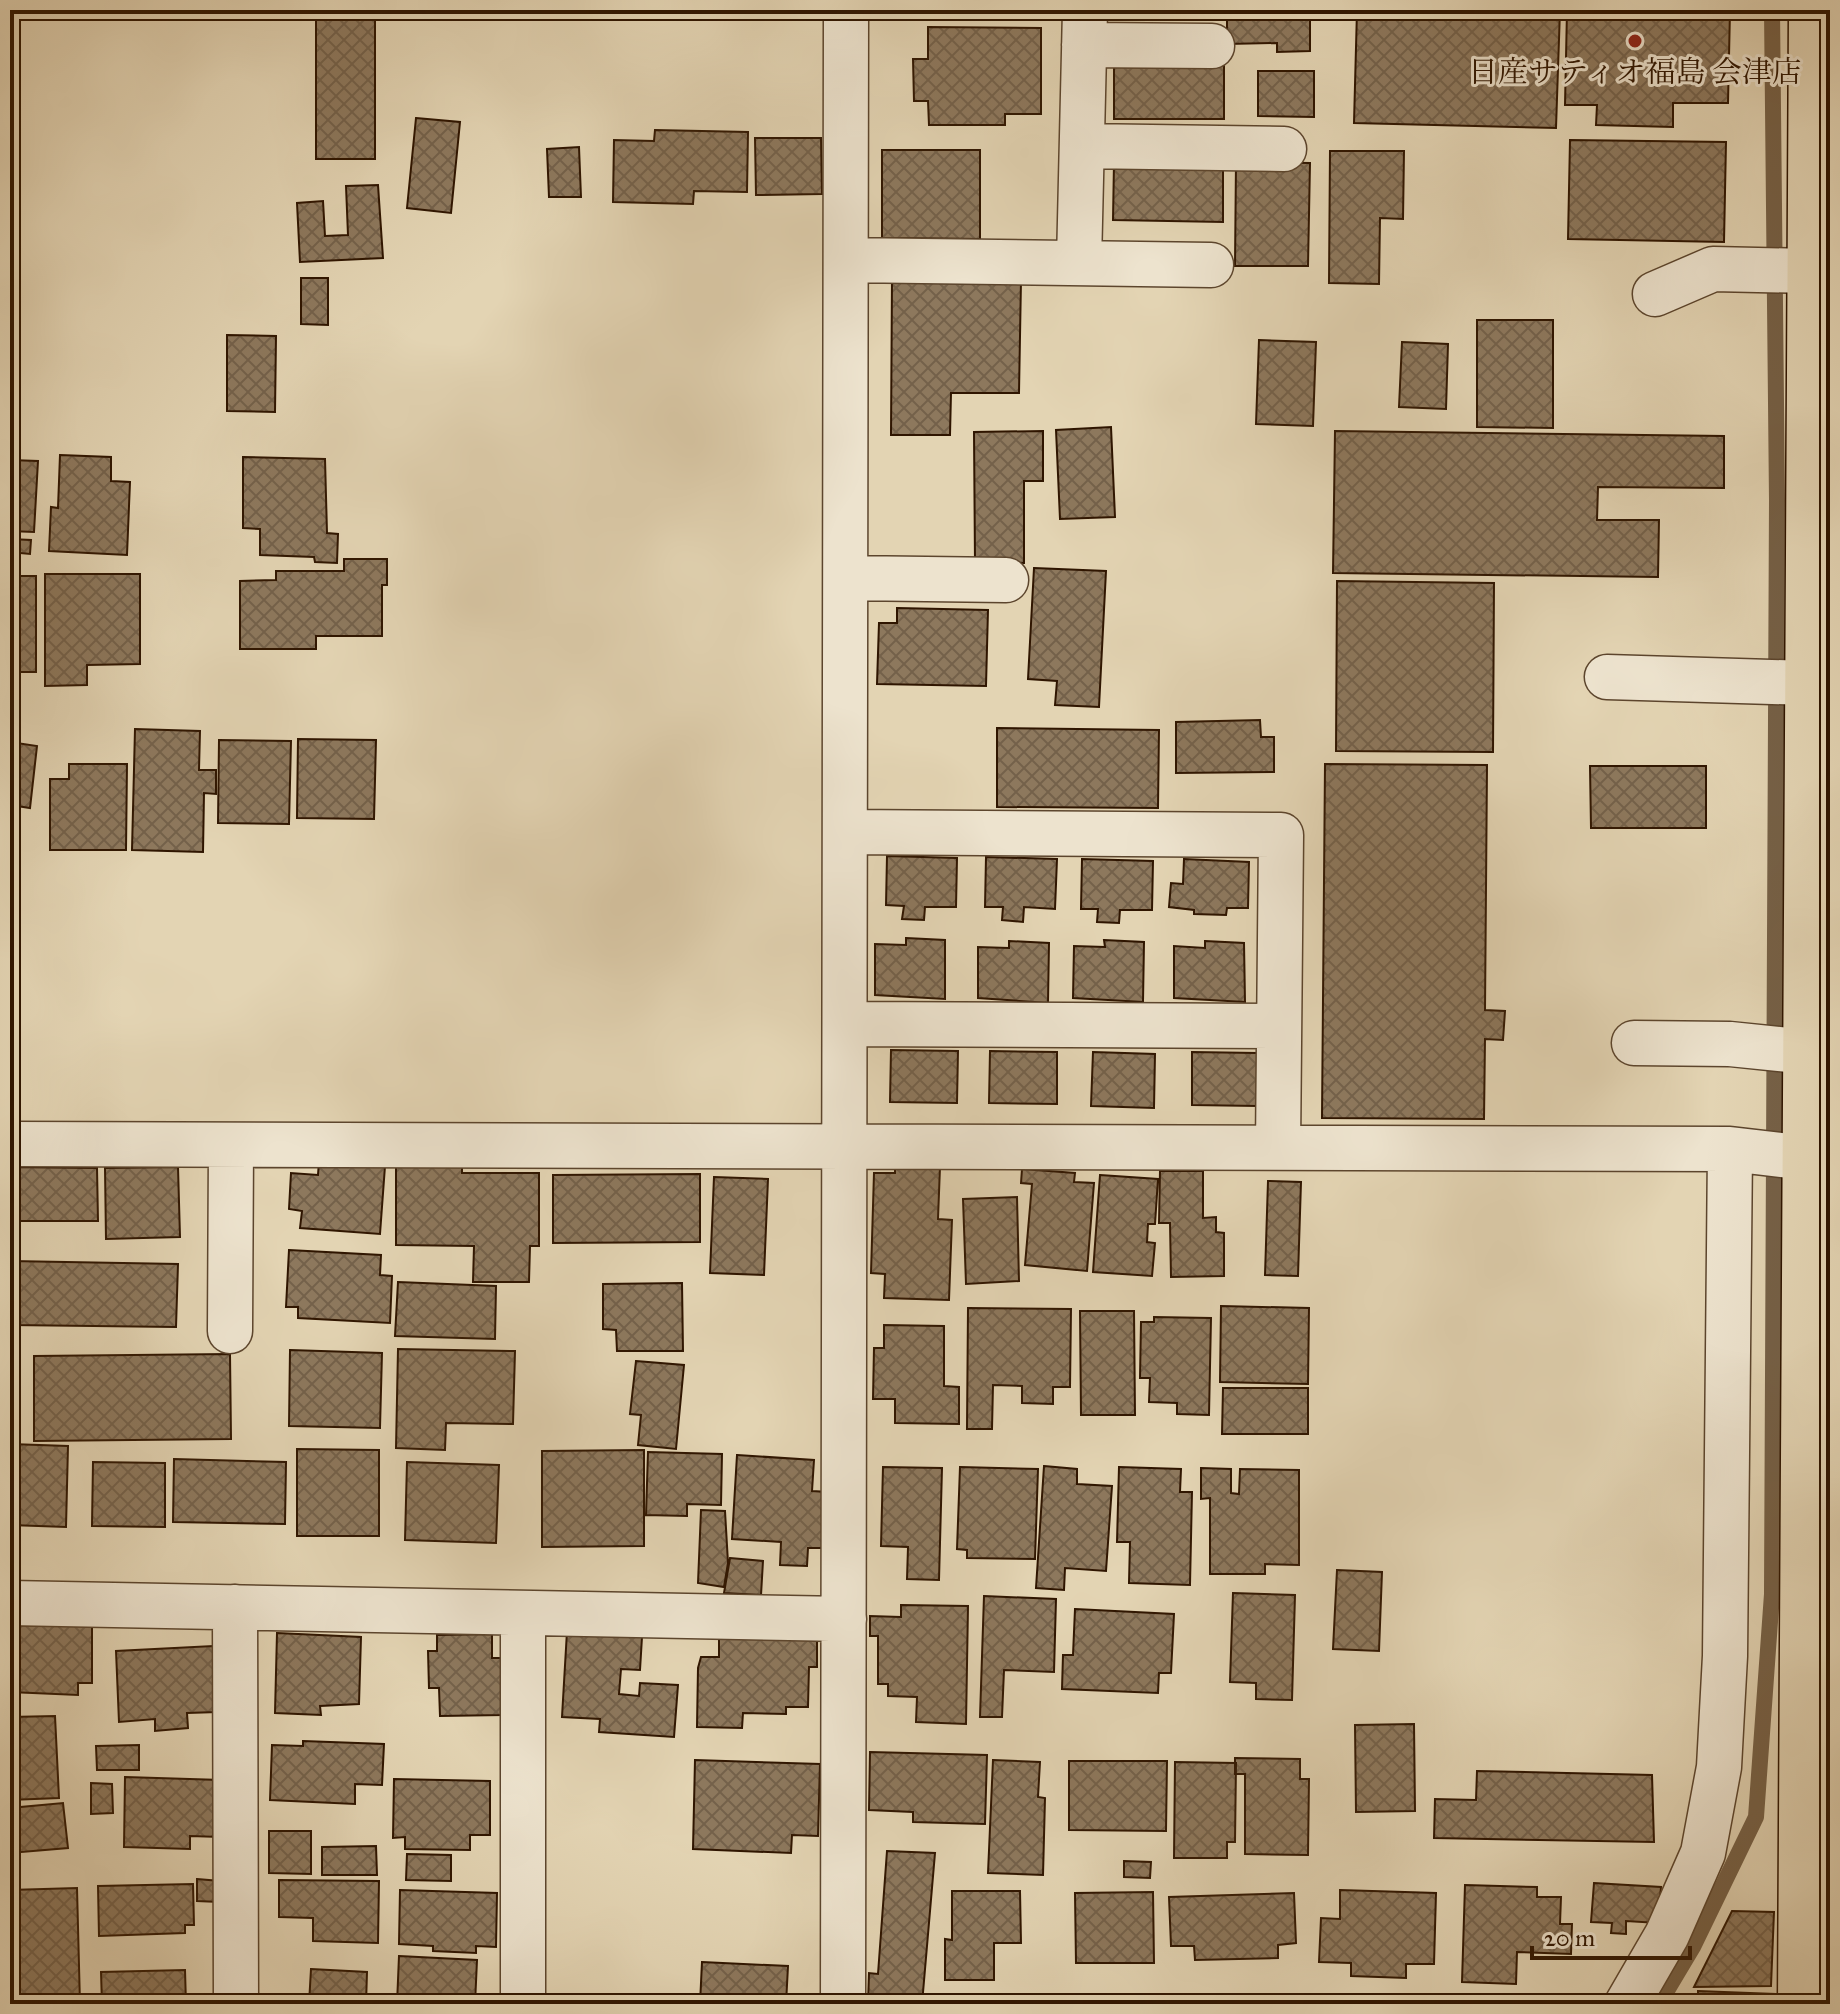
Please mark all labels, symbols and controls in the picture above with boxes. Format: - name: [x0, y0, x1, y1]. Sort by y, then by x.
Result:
- marker: 日産サティオ福島 会津店: [1626, 32, 1644, 50]
- place label: 日産サティオ福島 会津店: [1468, 54, 1802, 90]
- scale bar: [1532, 1910, 1690, 1960]
- text: 20 m: [1544, 1923, 1595, 1953]

